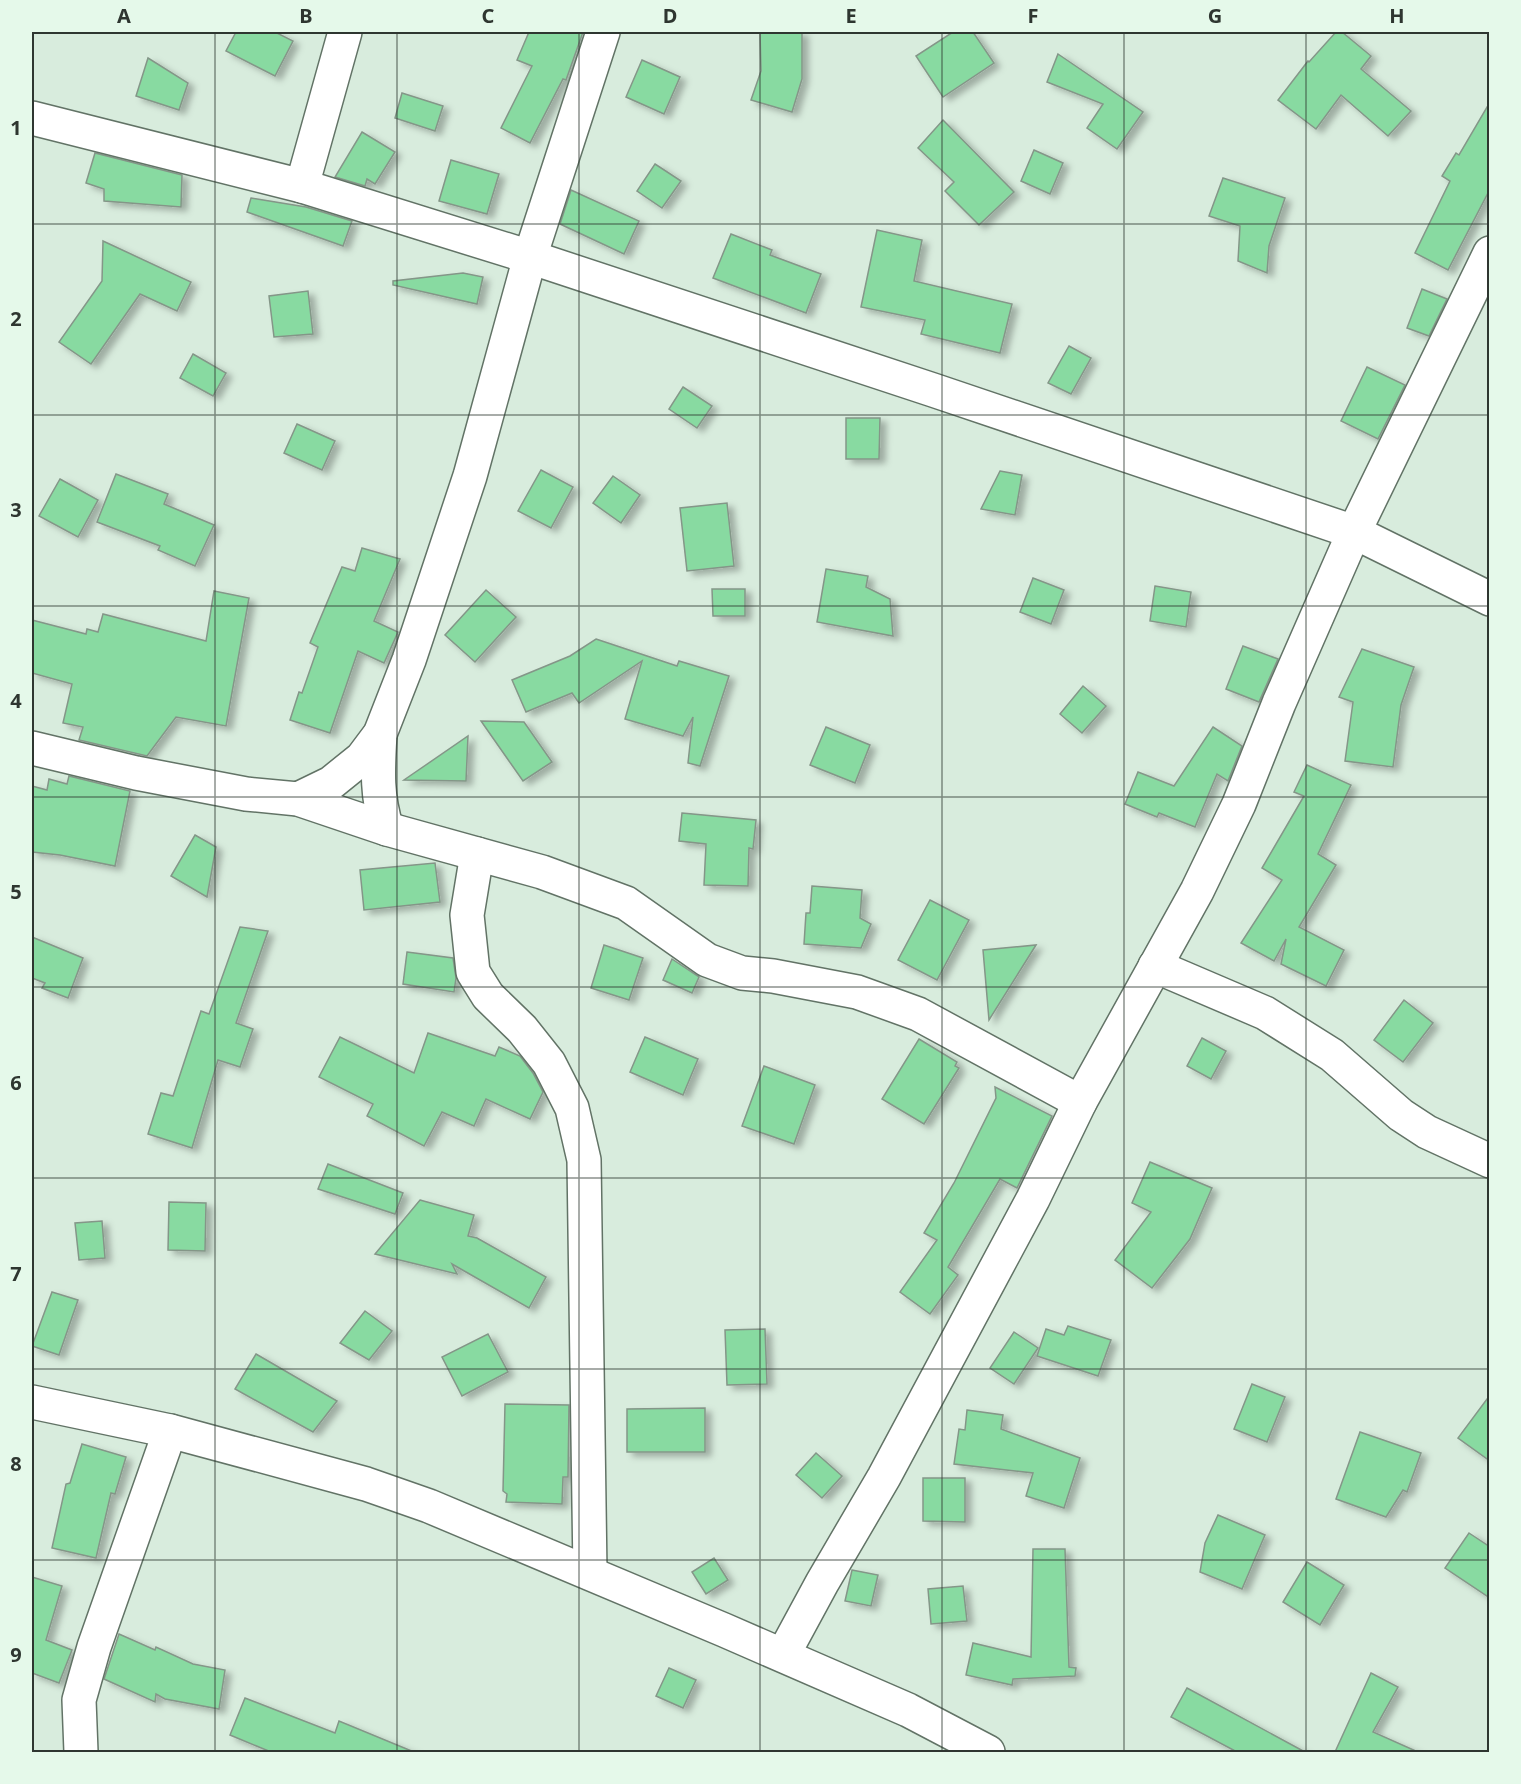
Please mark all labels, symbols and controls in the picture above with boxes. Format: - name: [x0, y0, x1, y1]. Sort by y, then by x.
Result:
- text: A: [117, 2, 131, 29]
- text: B: [299, 2, 313, 29]
- text: C: [482, 2, 495, 29]
- text: D: [663, 2, 677, 29]
- text: E: [845, 2, 857, 29]
- text: F: [1028, 2, 1038, 29]
- text: G: [1208, 2, 1222, 29]
- text: H: [1389, 2, 1405, 29]
- text: 1: [10, 114, 22, 141]
- text: 2: [10, 305, 22, 332]
- text: 3: [10, 496, 22, 523]
- text: 4: [10, 687, 22, 714]
- text: 5: [10, 878, 22, 905]
- text: 6: [10, 1069, 22, 1096]
- text: 7: [10, 1260, 22, 1287]
- text: 8: [10, 1450, 22, 1477]
- text: 9: [10, 1641, 22, 1668]

